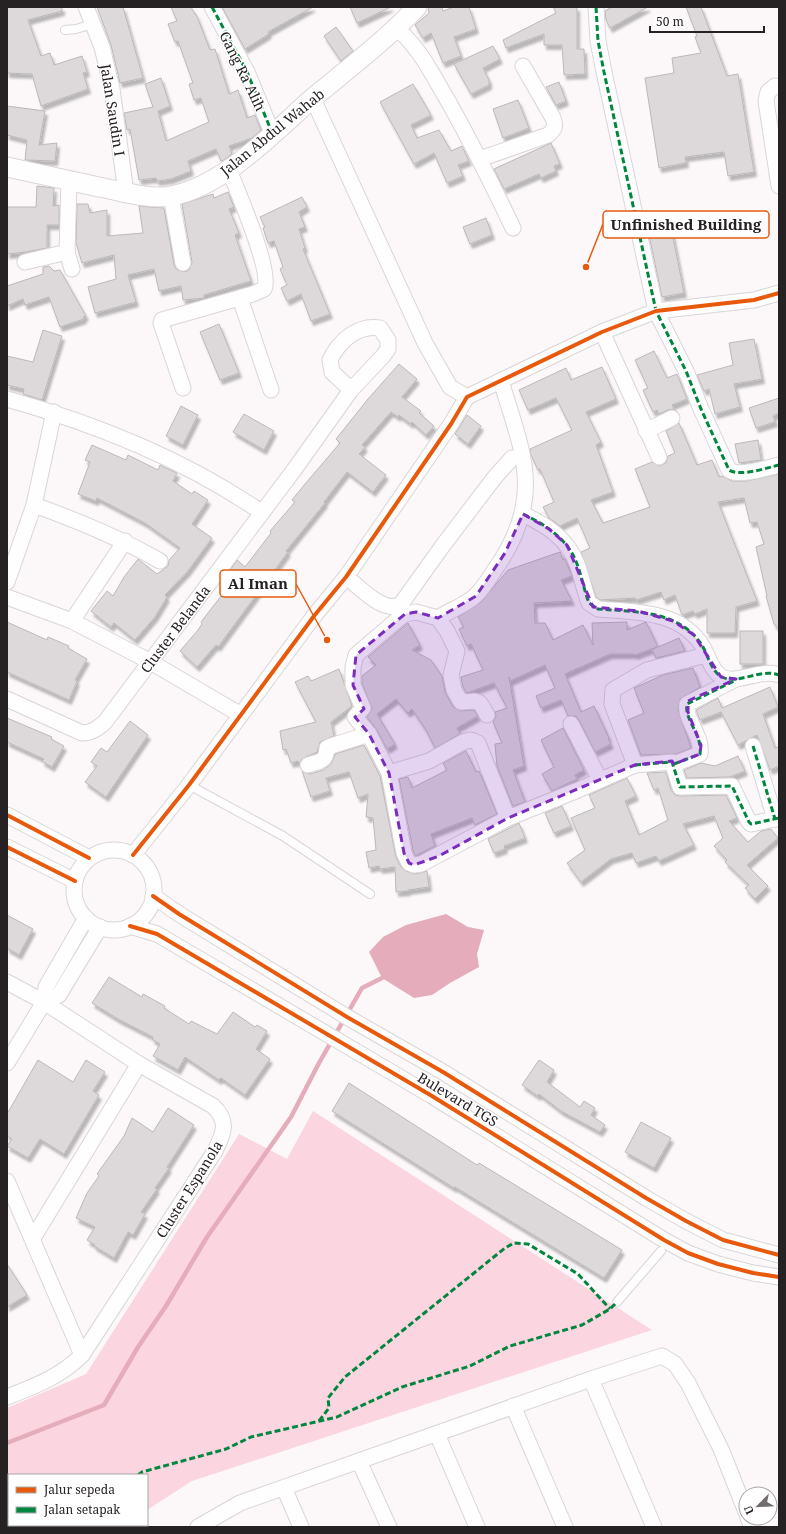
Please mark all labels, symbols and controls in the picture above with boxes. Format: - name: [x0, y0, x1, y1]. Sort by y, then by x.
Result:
- scale bar: [650, 8, 764, 34]
- text: 50 m: [656, 13, 684, 30]
- street label: Gang Ra Alih: [216, 28, 271, 114]
- street label: Jalan Saudin I: [96, 62, 130, 157]
- street label: Jalan Abdul Wahab: [215, 84, 328, 180]
- callout: Unfinished Building: [603, 211, 769, 238]
- text: Unfinished Building: [611, 214, 762, 234]
- callout: Al Iman: [220, 570, 296, 597]
- text: Al Iman: [228, 573, 288, 593]
- street label: Cluster Belanda: [136, 581, 214, 677]
- street label: Bulevard TGS: [414, 1068, 502, 1130]
- street label: Cluster Espanola: [151, 1137, 227, 1241]
- legend: [8, 1474, 148, 1526]
- text: Jalur sepeda: [43, 1481, 115, 1498]
- north arrow: [738, 1486, 778, 1526]
- text: Jalan setapak: [43, 1501, 121, 1518]
- text: U: [740, 1503, 757, 1517]

